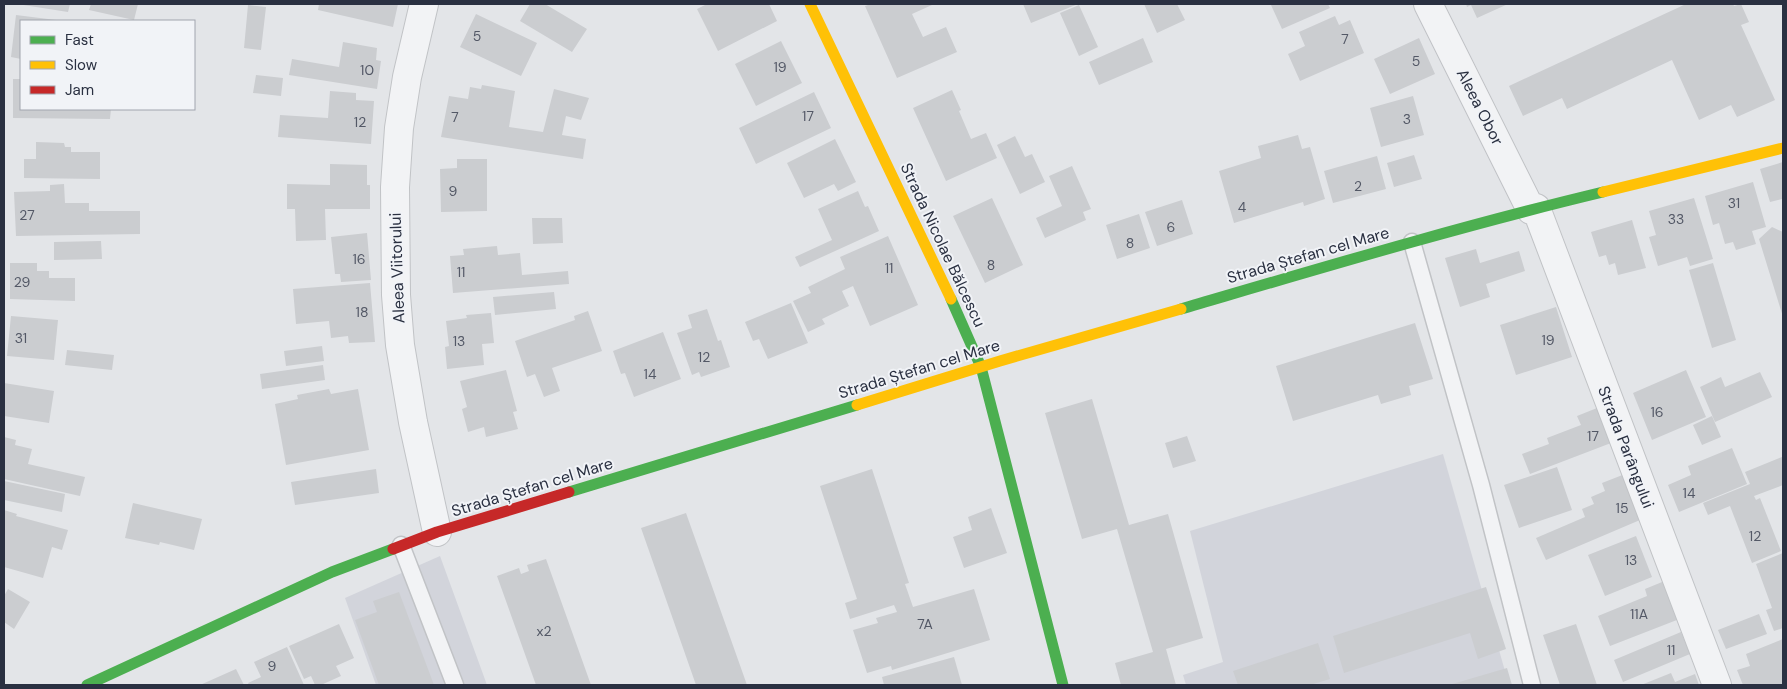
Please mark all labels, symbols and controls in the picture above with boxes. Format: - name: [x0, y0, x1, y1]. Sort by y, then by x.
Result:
- legend: [20, 20, 195, 110]
- house number: 5: [473, 27, 481, 45]
- text: Fast: [65, 30, 94, 50]
- house number: 7: [1341, 30, 1349, 48]
- house number: 5: [1412, 52, 1420, 70]
- text: Slow: [65, 55, 98, 75]
- house number: 19: [773, 58, 787, 76]
- house number: 10: [360, 61, 374, 79]
- street label: Aleea Obor: [1452, 65, 1508, 149]
- text: Jam: [65, 80, 94, 100]
- house number: 17: [802, 107, 814, 125]
- house number: 7: [451, 108, 459, 126]
- house number: 3: [1403, 110, 1411, 128]
- house number: 12: [354, 113, 366, 131]
- street label: Strada Nicolae Bălcescu: [896, 160, 990, 330]
- house number: 2: [1354, 177, 1362, 195]
- house number: 9: [449, 182, 458, 200]
- house number: 31: [1728, 194, 1740, 212]
- house number: 4: [1238, 198, 1247, 216]
- house number: 27: [19, 206, 35, 224]
- house number: 33: [1668, 210, 1684, 228]
- street label: Aleea Viitorului: [385, 212, 409, 324]
- house number: 6: [1167, 218, 1175, 236]
- street label: Strada Ștefan cel Mare: [1224, 222, 1392, 288]
- house number: 8: [1126, 234, 1134, 252]
- house number: 16: [352, 250, 366, 268]
- house number: 8: [987, 256, 995, 274]
- house number: 11: [885, 259, 893, 277]
- house number: 11: [457, 263, 465, 281]
- house number: 29: [14, 273, 31, 291]
- house number: 18: [356, 303, 368, 321]
- house number: 31: [15, 329, 27, 347]
- house number: 19: [1541, 331, 1555, 349]
- house number: 13: [453, 332, 465, 350]
- street label: Strada Ștefan cel Mare: [836, 334, 1002, 404]
- house number: 12: [698, 348, 710, 366]
- house number: 14: [644, 365, 657, 383]
- street label: Strada Parângului: [1593, 383, 1659, 511]
- house number: 16: [1650, 403, 1664, 421]
- house number: 17: [1587, 427, 1599, 445]
- street label: Strada Ștefan cel Mare: [449, 452, 615, 522]
- house number: 14: [1683, 484, 1696, 502]
- house number: 15: [1616, 499, 1628, 517]
- house number: 12: [1749, 527, 1761, 545]
- house number: 13: [1625, 551, 1637, 569]
- house number: 11A: [1630, 605, 1648, 623]
- house number: 7A: [917, 615, 933, 633]
- house number: x2: [536, 622, 552, 640]
- house number: 11: [1667, 641, 1675, 659]
- house number: 9: [268, 657, 277, 675]

